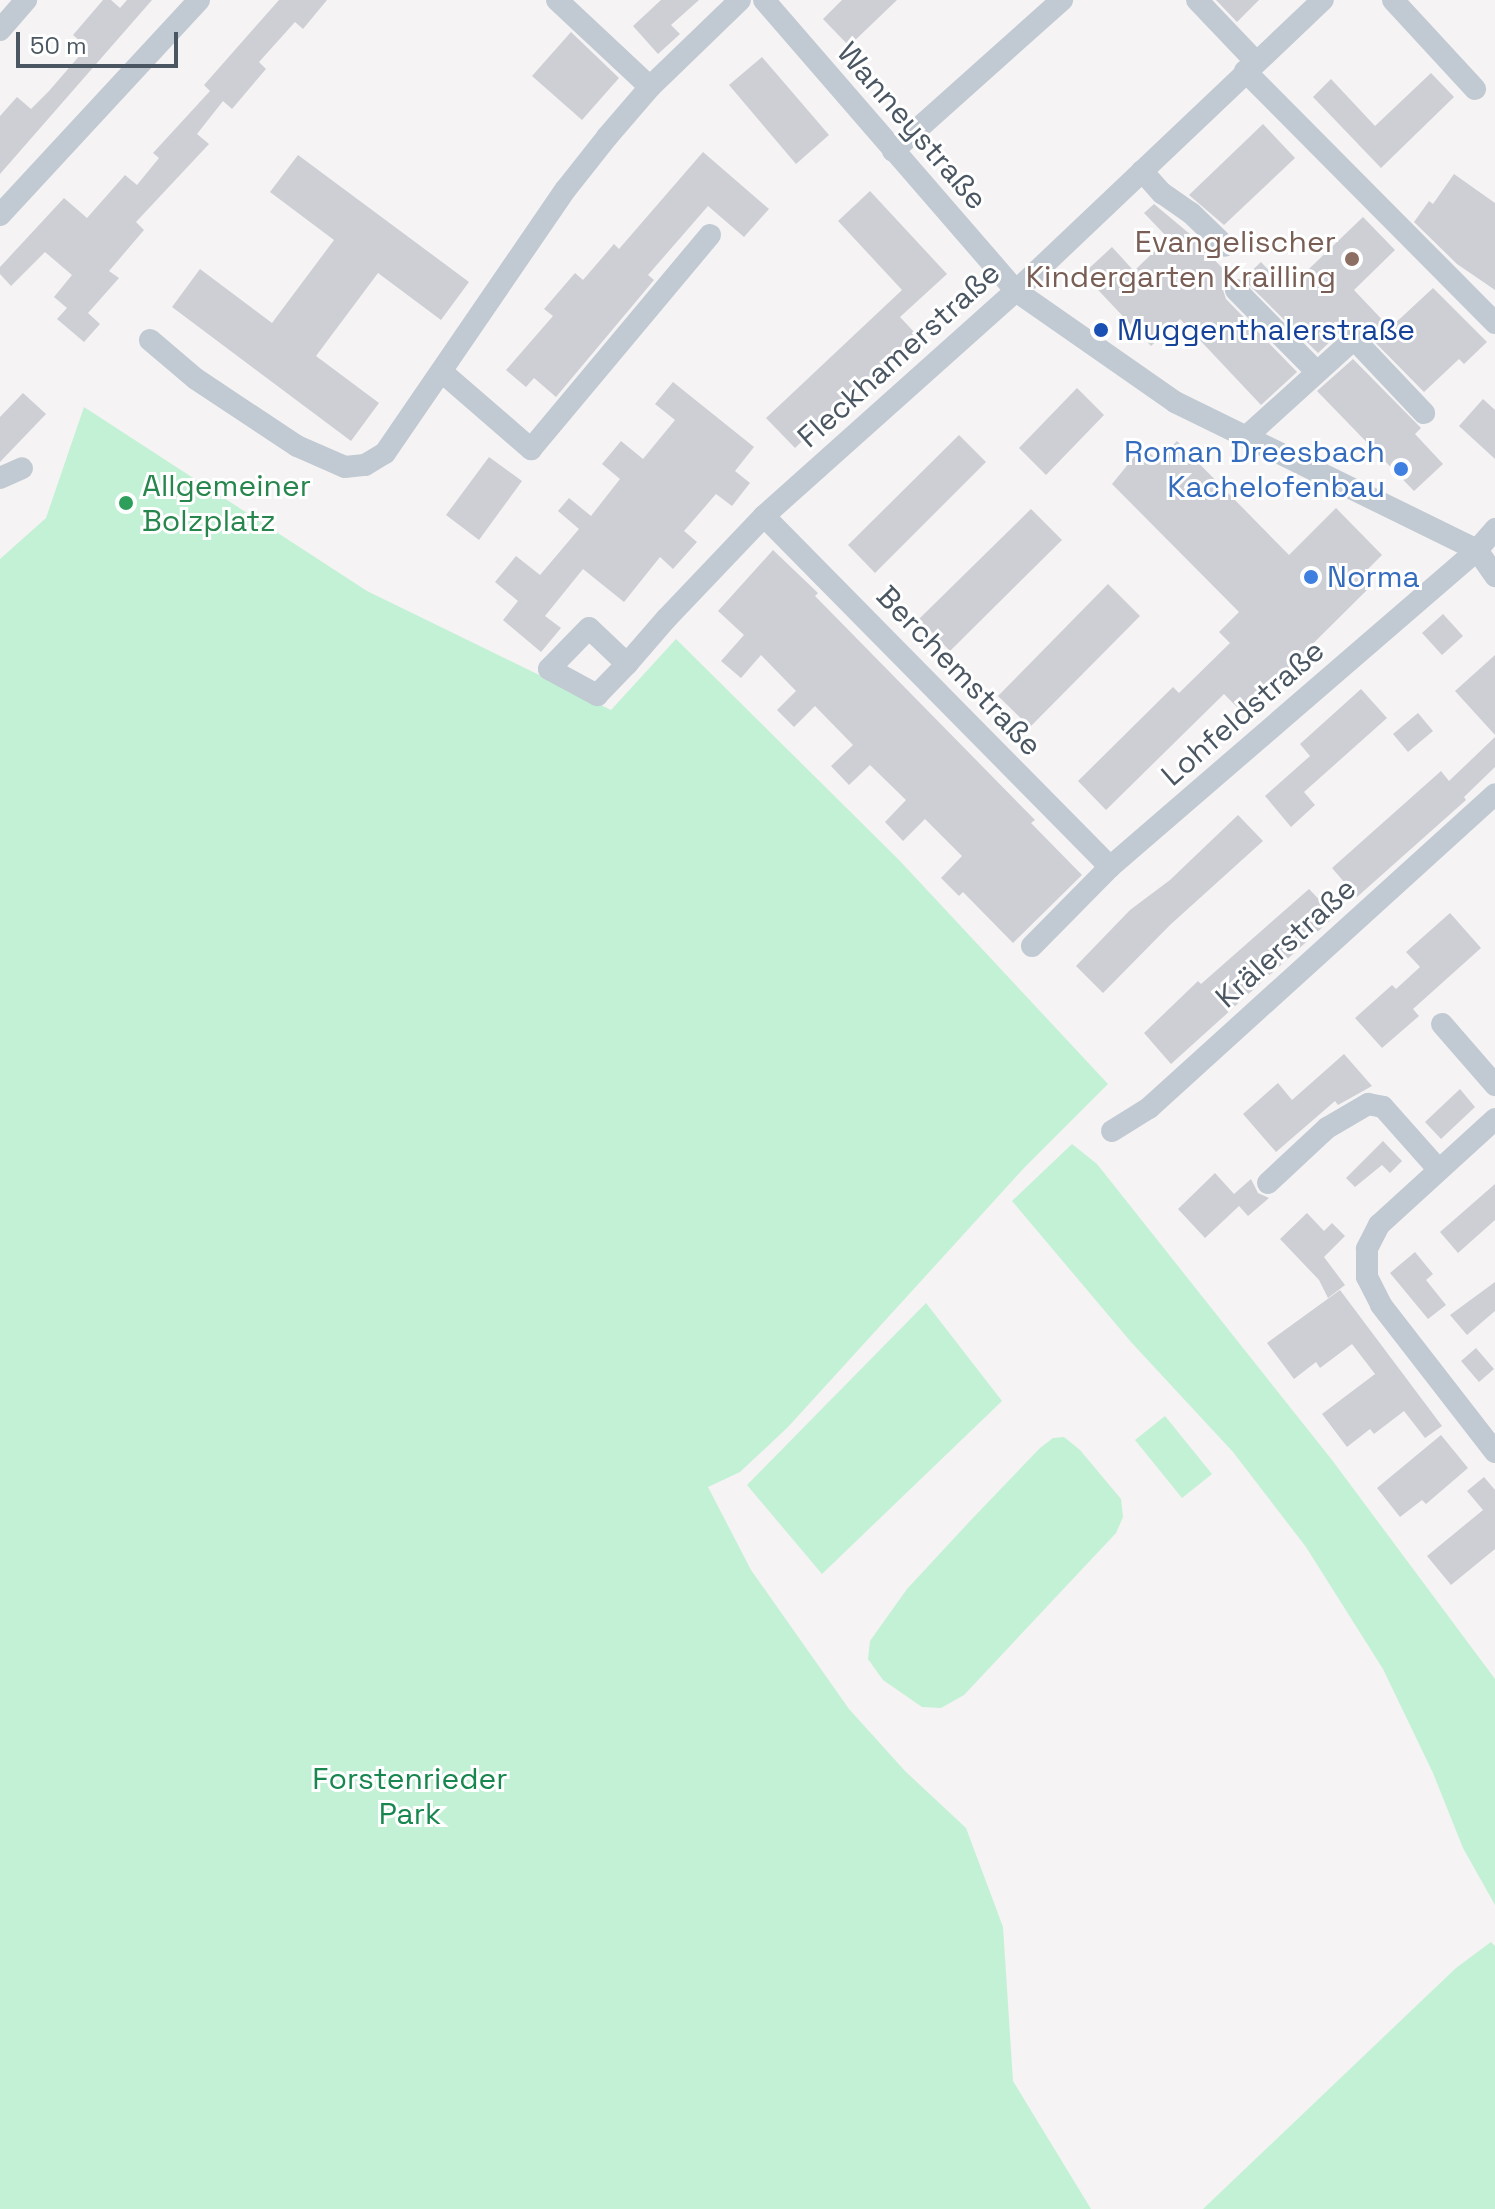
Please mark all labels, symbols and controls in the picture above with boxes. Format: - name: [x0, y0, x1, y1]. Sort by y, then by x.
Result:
- scale bar: [20, 16, 182, 66]
- text: 50 m: [30, 30, 87, 61]
- street label: Wanneystraße: [830, 35, 994, 217]
- place label: Evangelischer Kindergarten Krailling: [1026, 224, 1336, 294]
- marker: Evangelischer Kindergarten Krailling: [1343, 250, 1361, 268]
- street label: Fleckhamerstraße: [791, 255, 1007, 455]
- place label: Muggenthalerstraße: [1117, 312, 1415, 348]
- marker: Muggenthalerstraße: [1092, 321, 1110, 339]
- place label: Roman Dreesbach Kachelofenbau: [1124, 434, 1385, 504]
- marker: Roman Dreesbach Kachelofenbau: [1392, 460, 1410, 478]
- place label: Allgemeiner Bolzplatz: [142, 468, 311, 538]
- marker: Allgemeiner Bolzplatz: [117, 494, 135, 512]
- place label: Norma: [1327, 559, 1420, 595]
- marker: Norma: [1302, 568, 1320, 586]
- street label: Berchemstraße: [869, 579, 1049, 763]
- street label: Lohfeldstraße: [1154, 633, 1332, 793]
- street label: Krälerstraße: [1208, 871, 1364, 1015]
- park label: Forstenrieder Park: [312, 1761, 508, 1832]

